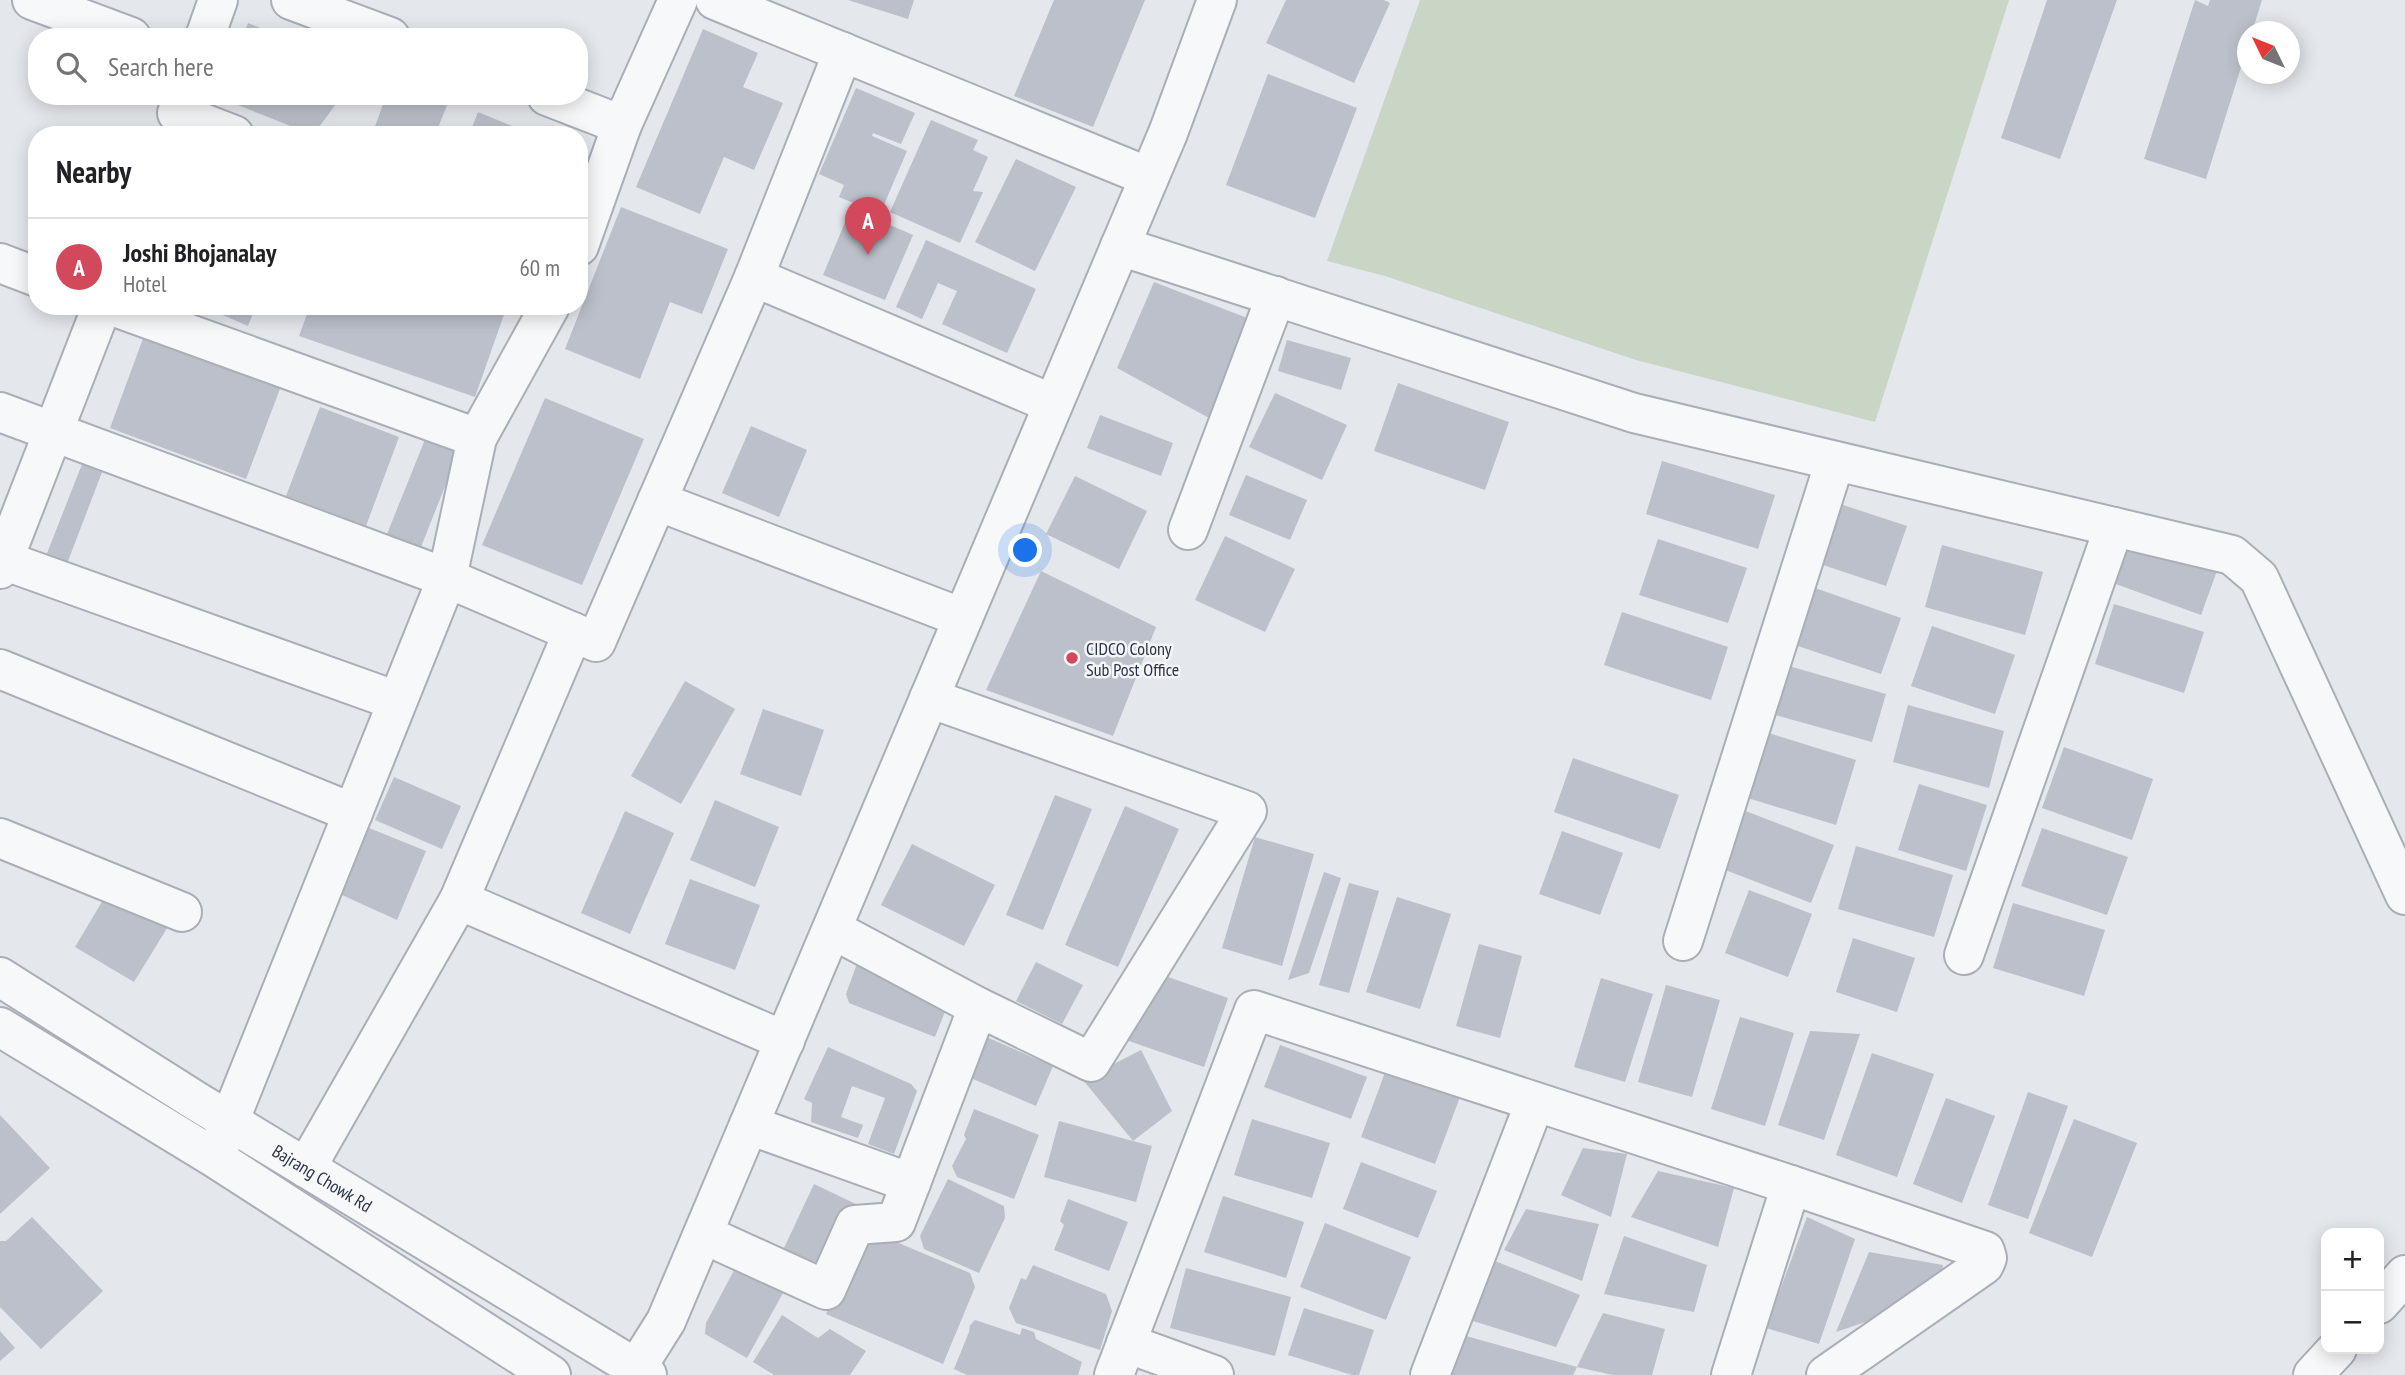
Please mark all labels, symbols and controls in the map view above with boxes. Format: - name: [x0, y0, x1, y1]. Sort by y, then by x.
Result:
- north arrow: [2237, 21, 2300, 84]
- search box: [28, 28, 588, 105]
- icon: search: [52, 48, 90, 86]
- text: Search here: [108, 50, 214, 83]
- text: Nearby: [56, 152, 131, 191]
- pin: A: [845, 197, 891, 255]
- text: Joshi Bhojanalay: [123, 236, 276, 269]
- text: A: [73, 253, 85, 282]
- text: 60 m: [519, 253, 560, 282]
- text: Hotel: [123, 269, 166, 298]
- your location: [1008, 533, 1042, 567]
- place label: CIDCO Colony Sub Post Office: [1086, 637, 1179, 681]
- marker: CIDCO Colony Sub Post Office: [1064, 650, 1080, 666]
- street label: Bajrang Chowk Rd: [269, 1139, 377, 1217]
- map controls: [2321, 1228, 2384, 1354]
- button: +: [2321, 1228, 2384, 1291]
- button: −: [2321, 1291, 2384, 1354]

